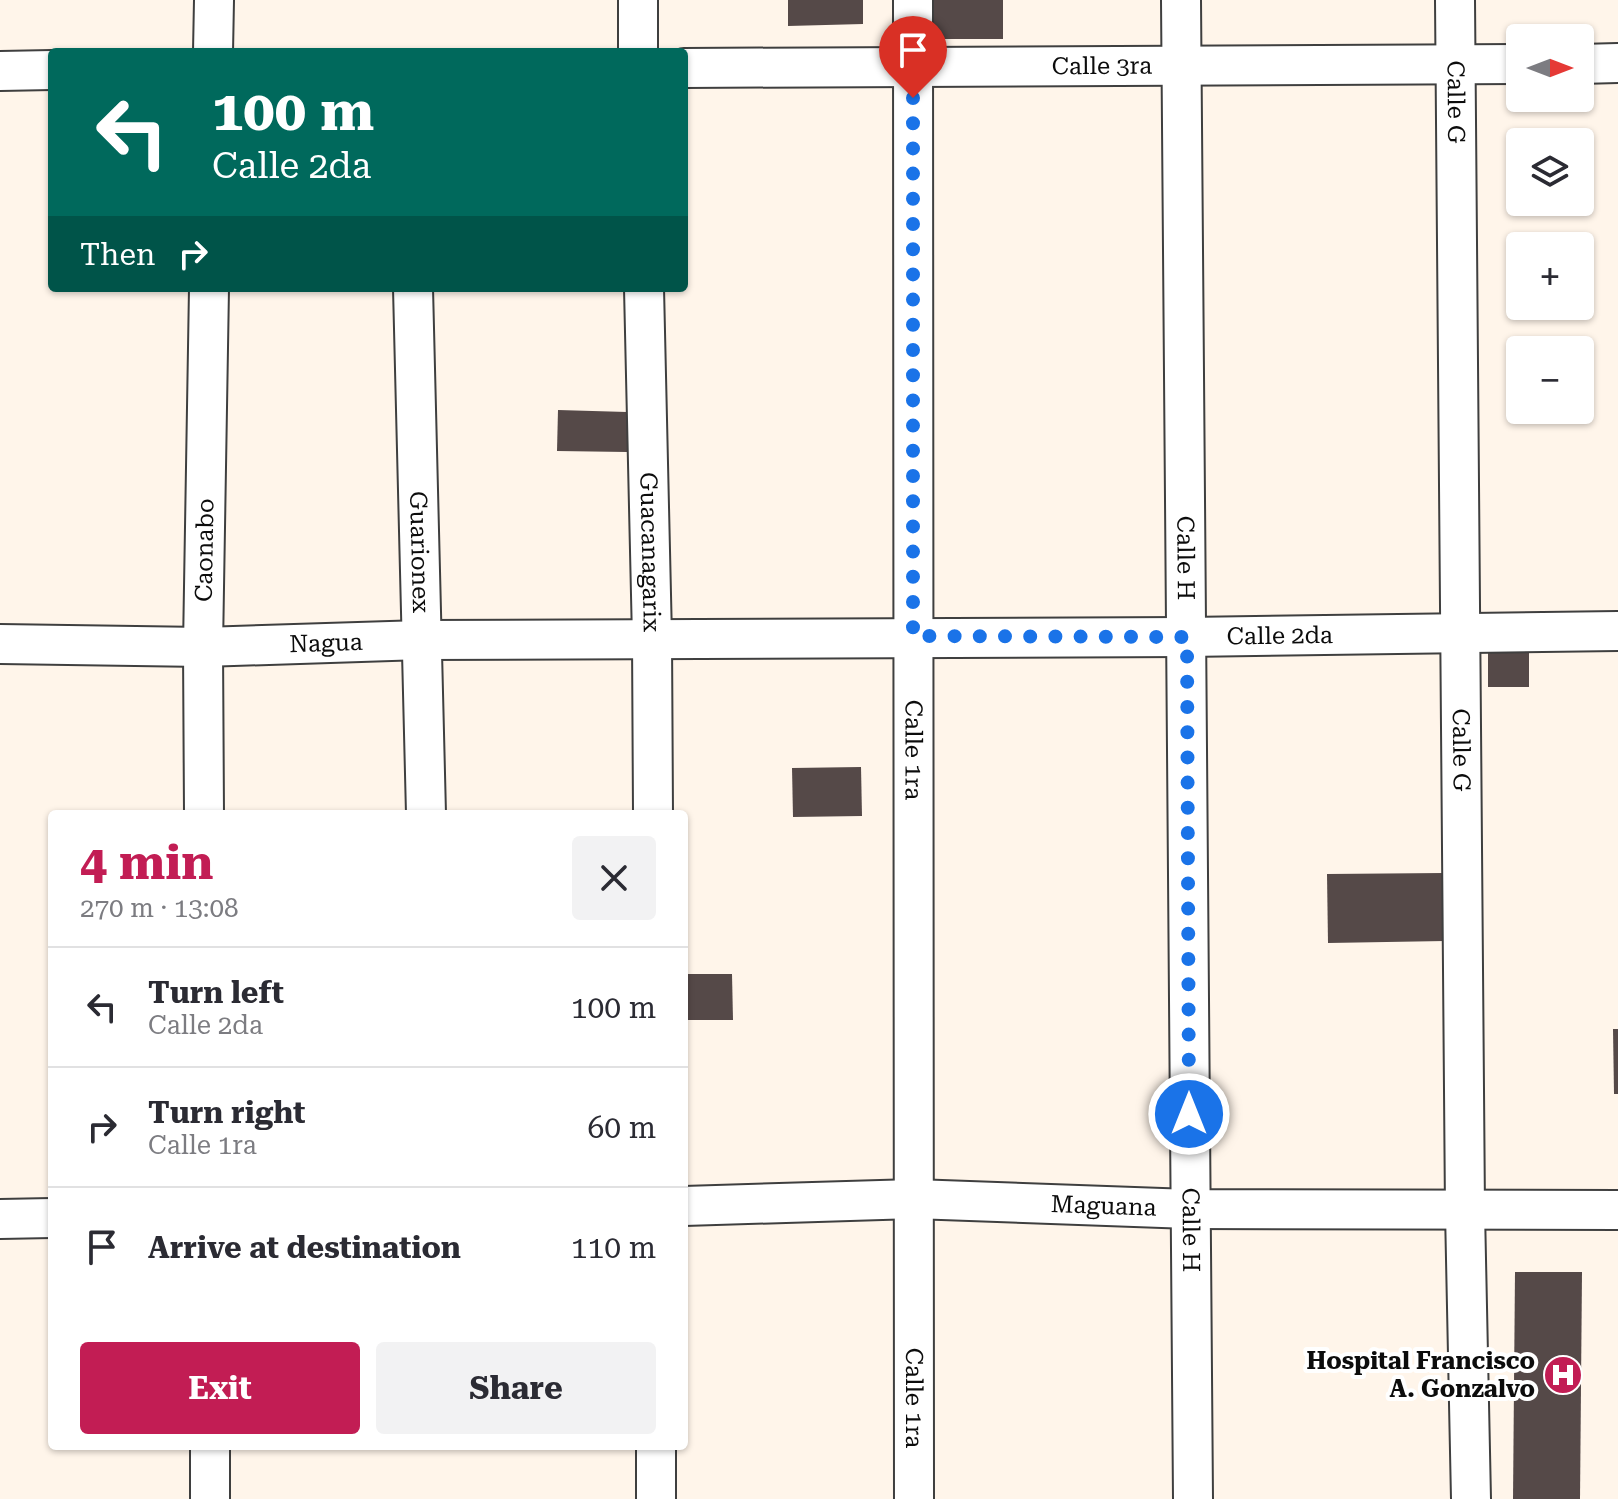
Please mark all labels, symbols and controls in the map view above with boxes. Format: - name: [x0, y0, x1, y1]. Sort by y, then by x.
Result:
- pin: [879, 16, 947, 98]
- north arrow: [1506, 24, 1594, 112]
- map controls: [1506, 24, 1594, 424]
- icon: arrive: [891, 28, 935, 72]
- street label: Calle 3ra: [1052, 52, 1152, 80]
- street label: Calle G: [1442, 60, 1470, 144]
- text: 100 m: [212, 78, 374, 144]
- icon: left: [80, 80, 184, 184]
- button: layers: [1506, 128, 1594, 216]
- text: Calle 2da: [212, 145, 371, 187]
- icon: right: [171, 232, 215, 276]
- button: +: [1506, 232, 1594, 320]
- text: Then: [80, 237, 155, 272]
- button: −: [1506, 336, 1594, 424]
- street label: Guacanagarix: [634, 472, 666, 632]
- street label: Guarionex: [404, 491, 435, 613]
- street label: Caonabo: [190, 498, 219, 602]
- street label: Calle H: [1171, 516, 1200, 600]
- street label: Calle 2da: [1227, 621, 1333, 650]
- street label: Nagua: [289, 628, 363, 658]
- street label: Calle 1ra: [899, 700, 928, 800]
- street label: Calle G: [1447, 708, 1476, 792]
- text: 4 min: [80, 835, 213, 891]
- button: close: [572, 836, 656, 920]
- text: 270 m · 13:08: [80, 893, 239, 923]
- text: Turn left: [148, 975, 284, 1010]
- icon: left: [80, 985, 124, 1029]
- text: 100 m: [571, 990, 656, 1025]
- text: Calle 2da: [148, 1010, 263, 1040]
- position arrow: [1147, 1072, 1231, 1156]
- text: Turn right: [148, 1095, 305, 1130]
- icon: right: [80, 1105, 124, 1149]
- text: 60 m: [587, 1110, 656, 1145]
- text: Calle 1ra: [148, 1130, 257, 1160]
- street label: Calle H: [1177, 1188, 1205, 1272]
- street label: Maguana: [1050, 1190, 1157, 1222]
- icon: arrive: [80, 1225, 124, 1269]
- text: Arrive at destination: [148, 1230, 461, 1265]
- text: 110 m: [571, 1230, 656, 1265]
- button: Exit: [80, 1342, 360, 1434]
- button: Share: [376, 1342, 656, 1434]
- place label: Hospital Francisco A. Gonzalvo: [1307, 1347, 1535, 1403]
- street label: Calle 1ra: [900, 1348, 928, 1448]
- hospital icon: Hospital Francisco A. Gonzalvo: [1542, 1354, 1584, 1396]

